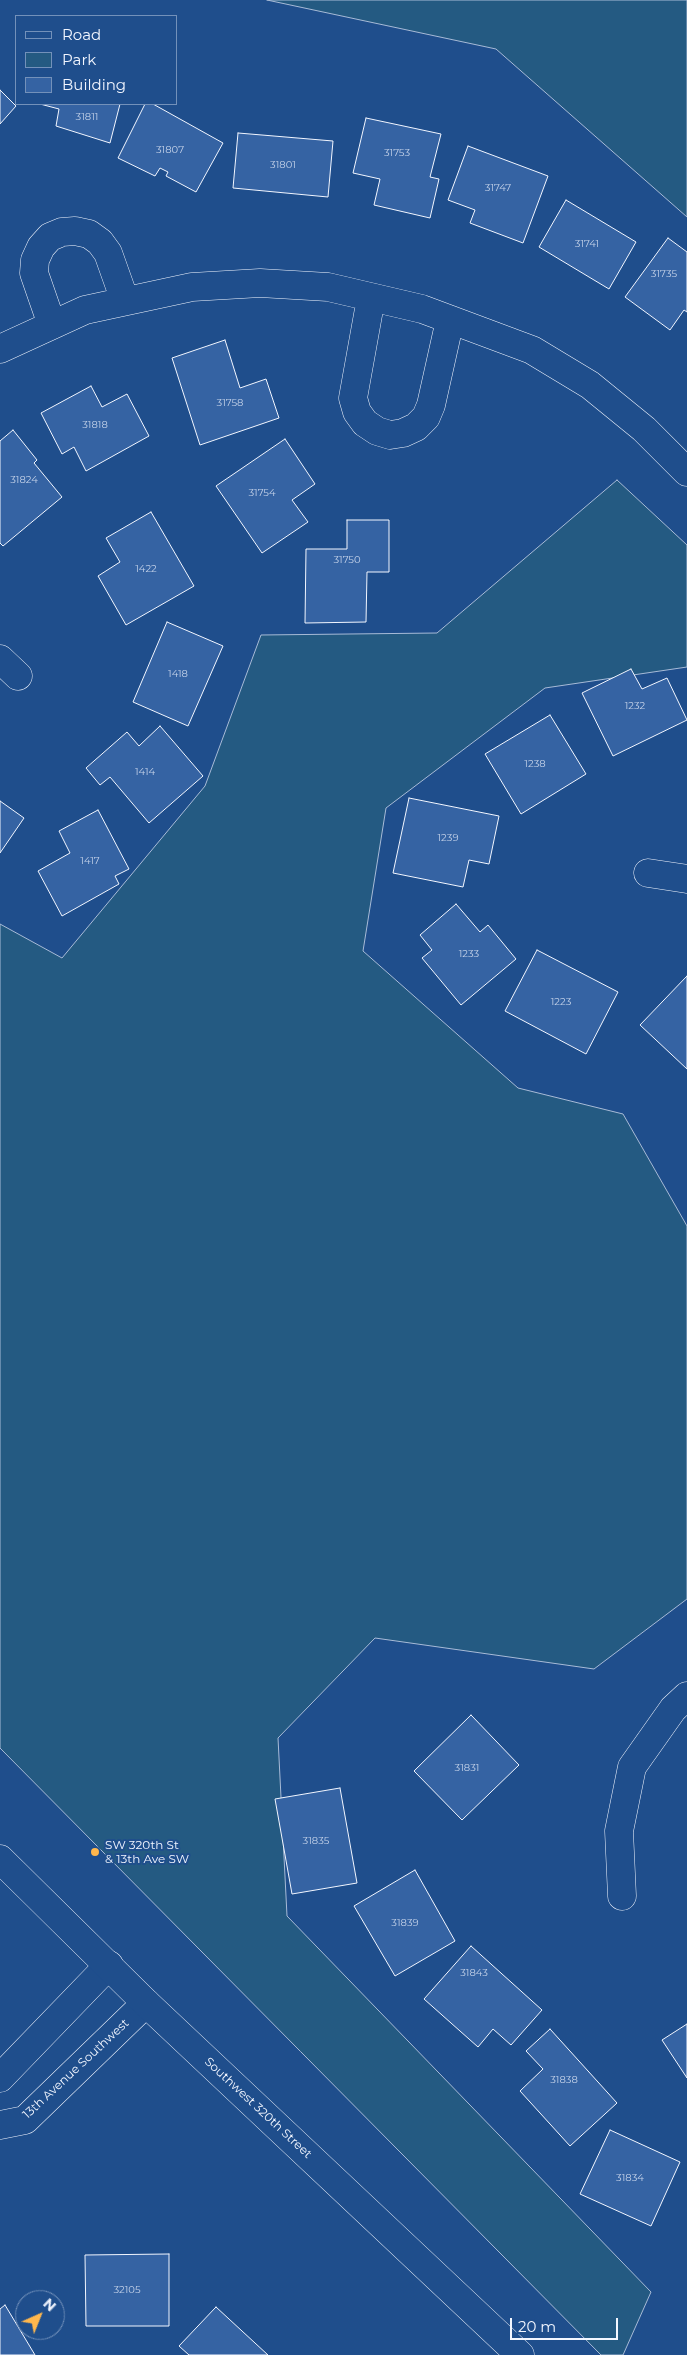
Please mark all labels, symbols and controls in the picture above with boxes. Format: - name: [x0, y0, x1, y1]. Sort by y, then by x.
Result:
- legend: [15, 15, 178, 105]
- text: Road: [62, 25, 101, 44]
- text: Park: [62, 50, 96, 69]
- text: Building: [62, 75, 126, 94]
- house number: 31811: [76, 111, 98, 123]
- house number: 31807: [156, 144, 184, 156]
- house number: 31753: [384, 147, 410, 159]
- house number: 31801: [270, 159, 296, 171]
- house number: 31747: [485, 182, 511, 194]
- house number: 31741: [575, 238, 599, 250]
- house number: 31735: [651, 268, 677, 280]
- house number: 31758: [217, 397, 243, 409]
- house number: 31818: [82, 419, 108, 431]
- house number: 31824: [10, 474, 38, 486]
- house number: 31754: [248, 487, 276, 499]
- house number: 31750: [333, 554, 361, 566]
- house number: 1422: [135, 563, 157, 575]
- house number: 1418: [168, 668, 188, 680]
- house number: 1232: [625, 700, 645, 712]
- house number: 1238: [524, 758, 546, 770]
- house number: 1414: [135, 766, 155, 778]
- house number: 1239: [437, 832, 459, 844]
- house number: 1417: [80, 855, 100, 867]
- house number: 1233: [459, 948, 479, 960]
- house number: 1223: [551, 996, 571, 1008]
- house number: 31831: [455, 1762, 479, 1774]
- house number: 31835: [303, 1835, 329, 1847]
- place label: SW 320th St & 13th Ave SW: [105, 1838, 189, 1866]
- marker: SW 320th St & 13th Ave SW: [89, 1846, 101, 1858]
- house number: 31839: [391, 1917, 419, 1929]
- house number: 31843: [460, 1967, 488, 1979]
- street label: 13th Avenue Southwest: [20, 2016, 132, 2122]
- street label: Southwest 320th Street: [201, 2055, 315, 2161]
- house number: 31838: [550, 2074, 578, 2086]
- house number: 31834: [616, 2172, 644, 2184]
- house number: 32105: [113, 2284, 141, 2296]
- north arrow: [15, 2290, 65, 2340]
- text: N: [39, 2295, 60, 2315]
- scale bar: [512, 2308, 620, 2340]
- text: 20 m: [518, 2317, 556, 2336]

